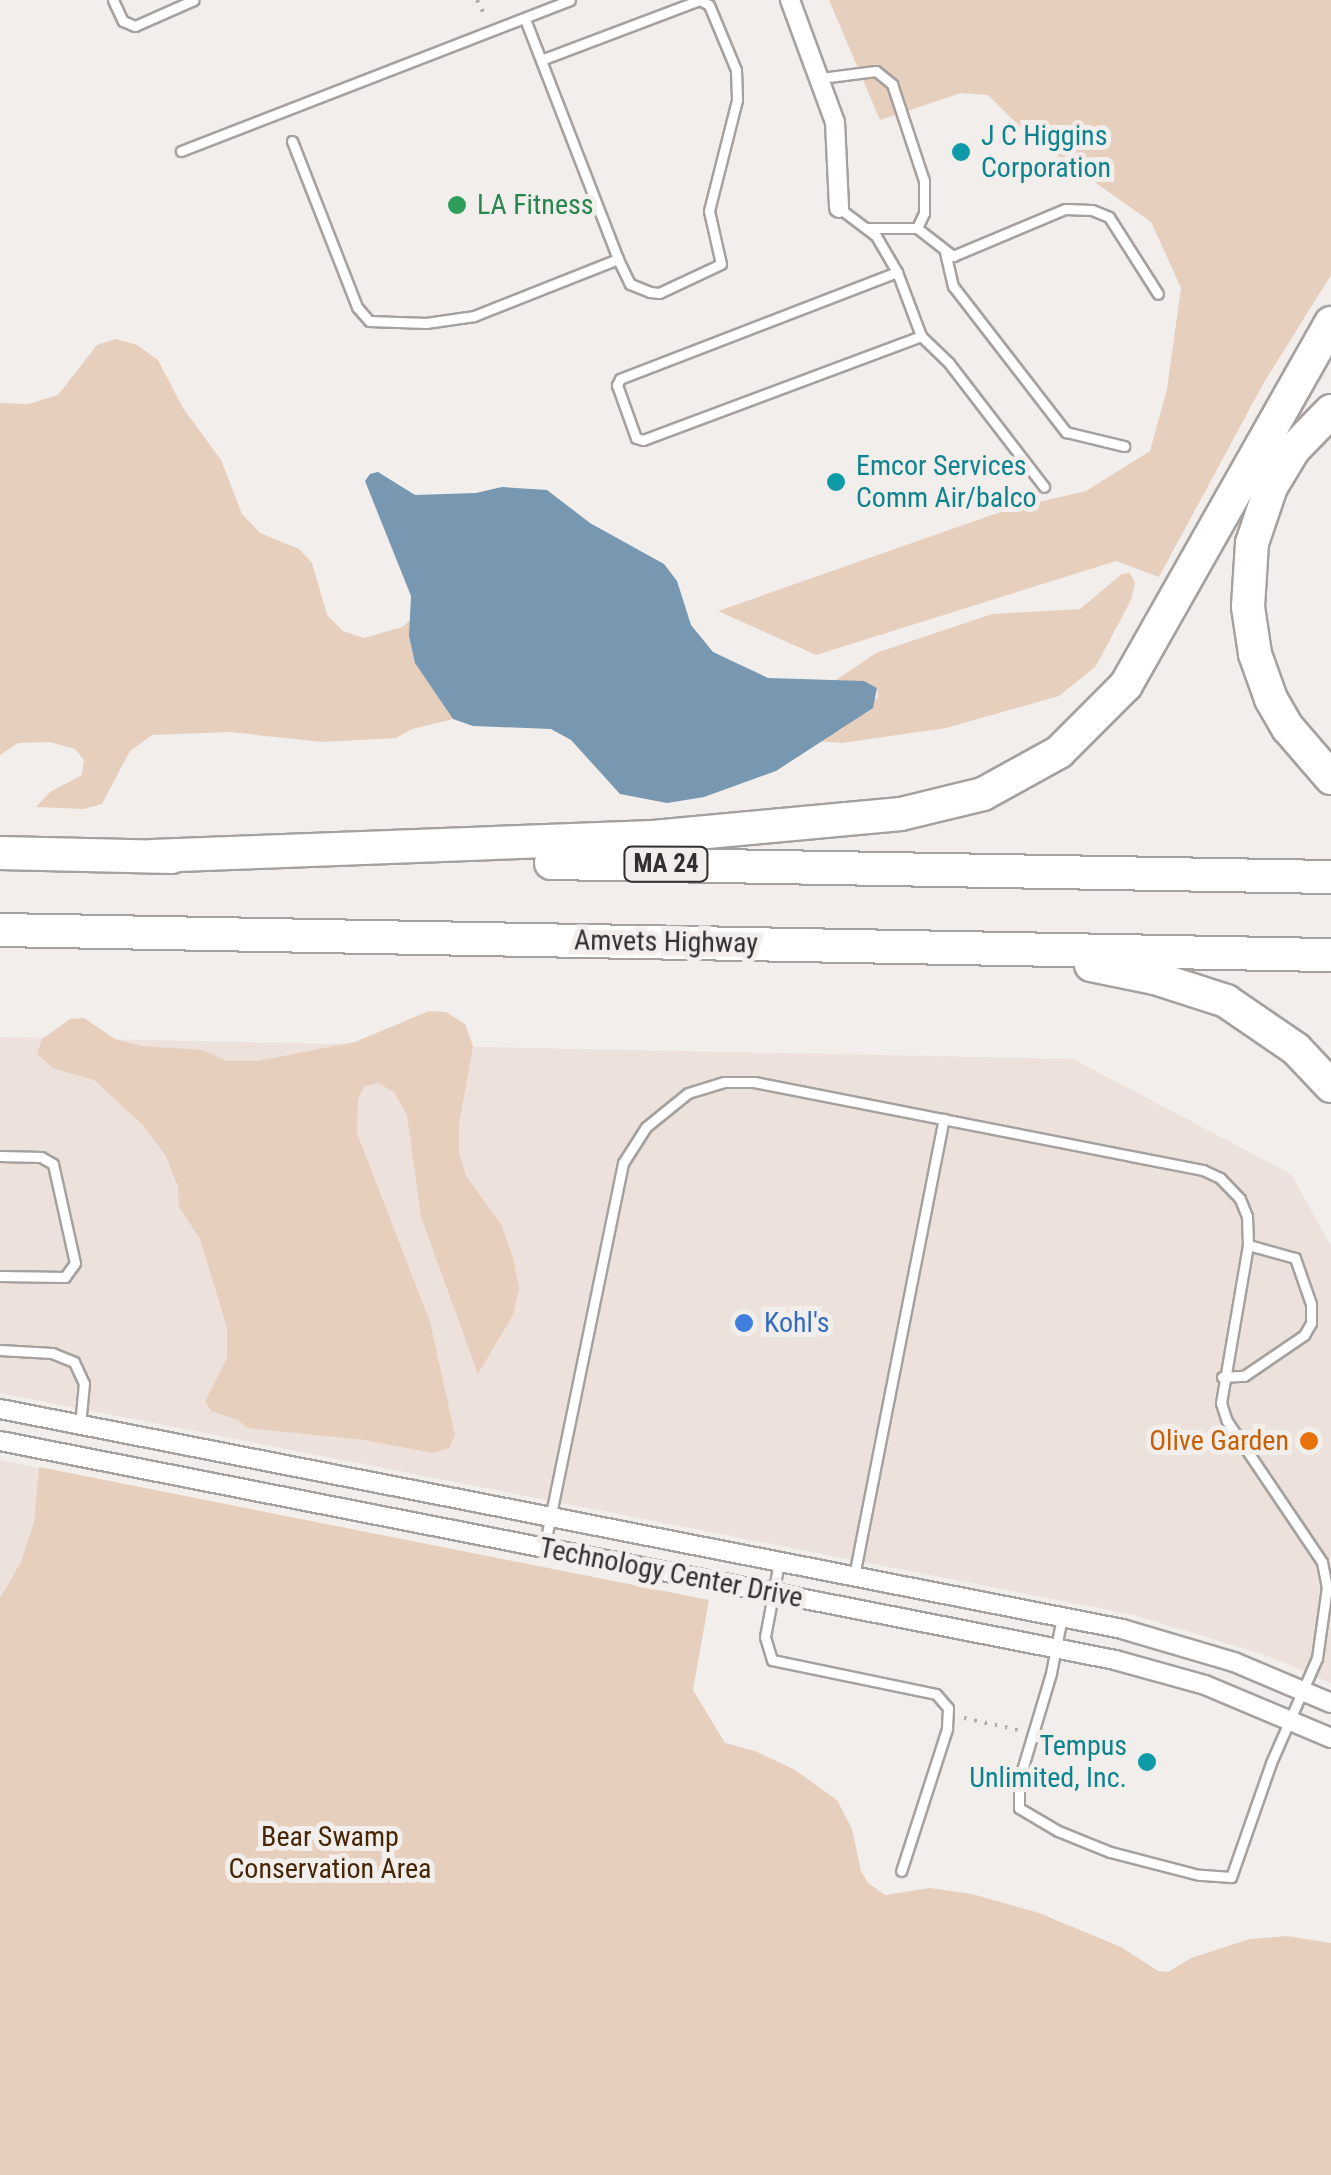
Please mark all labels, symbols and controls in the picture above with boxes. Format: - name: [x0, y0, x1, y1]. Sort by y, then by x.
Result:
- place label: J C Higgins Corporation: [981, 119, 1111, 185]
- marker: J C Higgins Corporation: [950, 141, 972, 163]
- place label: LA Fitness: [477, 188, 594, 222]
- marker: LA Fitness: [446, 194, 468, 216]
- place label: Emcor Services Comm Air/balco: [856, 449, 1037, 515]
- marker: Emcor Services Comm Air/balco: [825, 471, 847, 493]
- road number: MA 24: [621, 844, 711, 884]
- street label: Amvets Highway: [574, 924, 758, 960]
- place label: Kohl's: [764, 1306, 829, 1340]
- marker: Kohl's: [733, 1312, 755, 1334]
- place label: Olive Garden: [1149, 1424, 1289, 1458]
- marker: Olive Garden: [1298, 1430, 1320, 1452]
- street label: Technology Center Drive: [536, 1531, 806, 1615]
- place label: Tempus Unlimited, Inc.: [969, 1729, 1127, 1795]
- marker: Tempus Unlimited, Inc.: [1136, 1751, 1158, 1773]
- park label: Bear Swamp Conservation Area: [228, 1820, 432, 1886]

